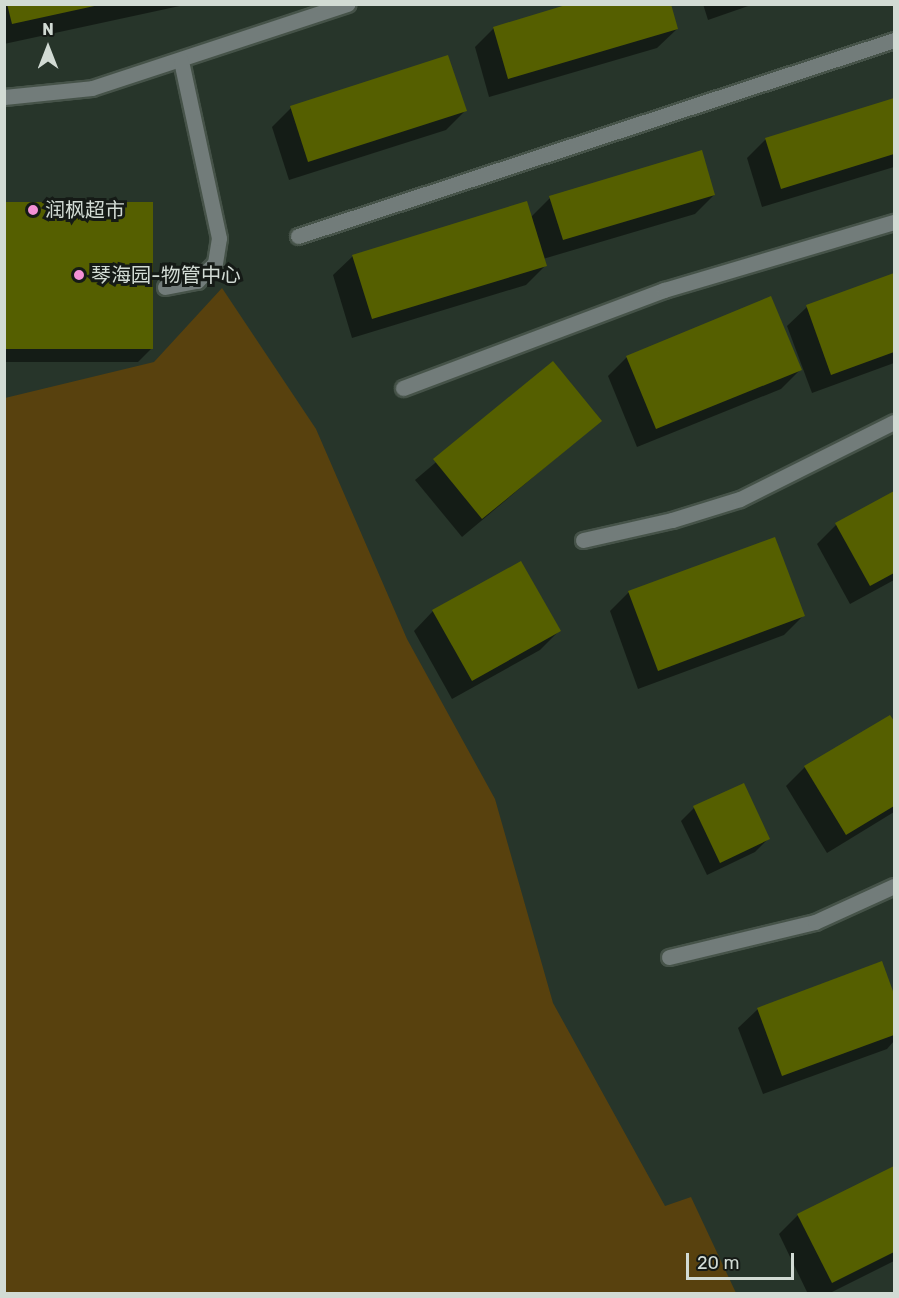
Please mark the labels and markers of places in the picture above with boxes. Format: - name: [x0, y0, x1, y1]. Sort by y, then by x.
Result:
- place label: 润枫超市: [45, 198, 125, 222]
- marker: 润枫超市: [26, 203, 40, 217]
- place label: 琴海园-物管中心: [91, 263, 241, 287]
- marker: 琴海园-物管中心: [72, 268, 86, 282]

